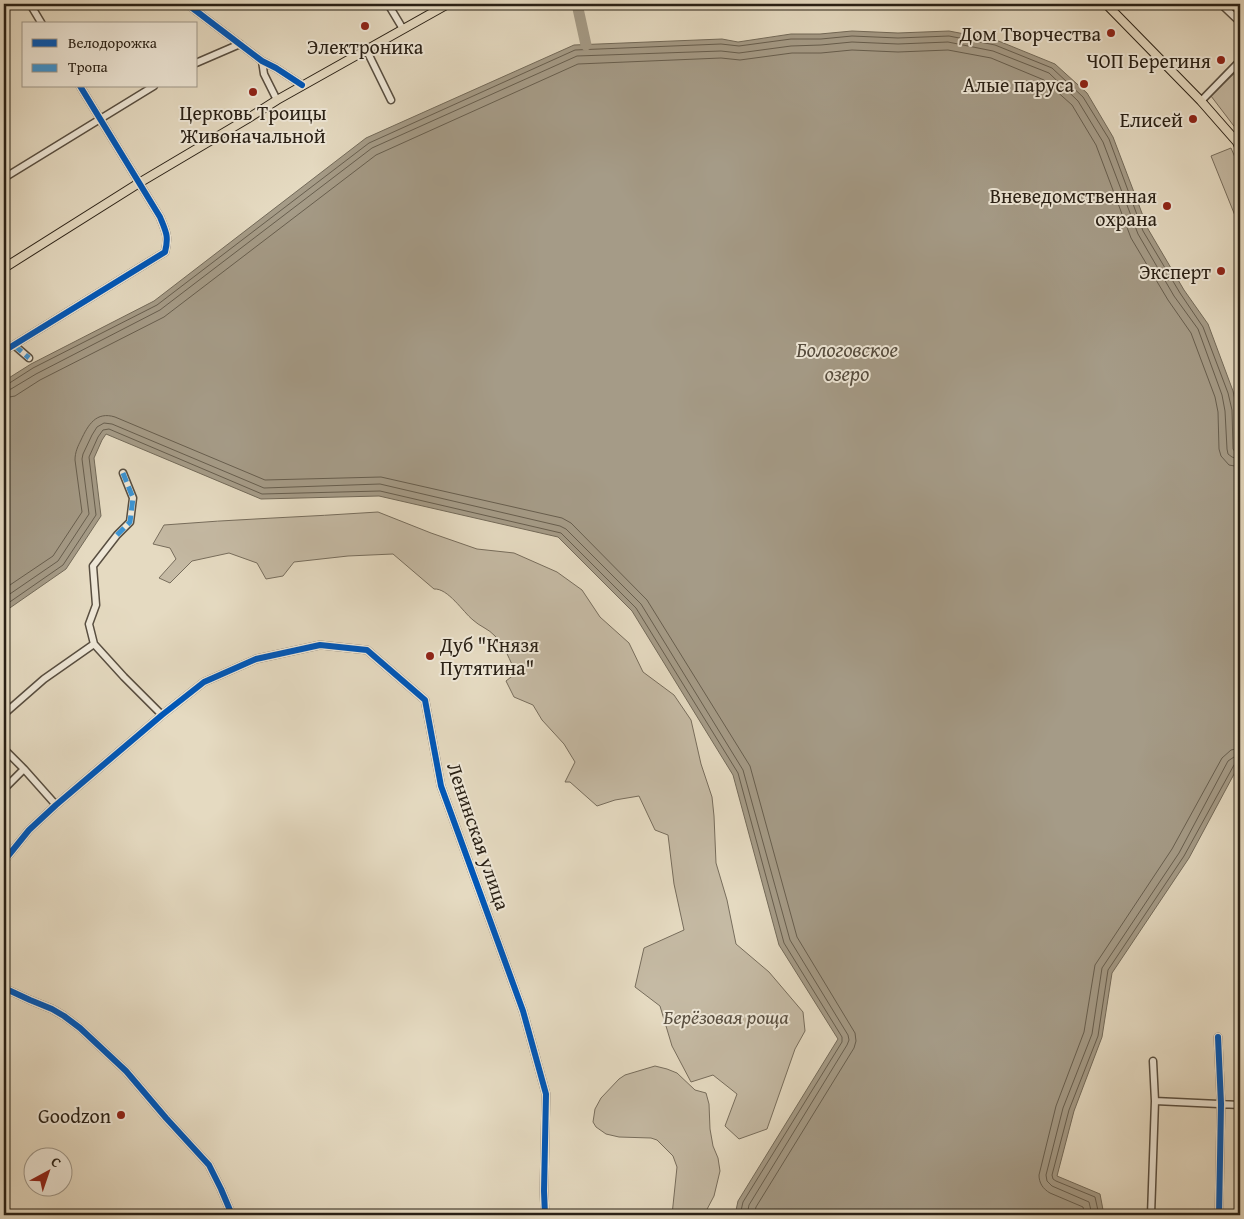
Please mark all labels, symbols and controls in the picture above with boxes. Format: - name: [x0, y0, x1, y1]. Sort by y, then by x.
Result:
- place label: Дом Творчества: [958, 19, 1101, 48]
- marker: Электроника: [359, 20, 371, 32]
- legend: [22, 22, 198, 88]
- marker: Дом Творчества: [1105, 27, 1117, 39]
- text: Велодорожка: [68, 32, 158, 53]
- place label: Электроника: [307, 32, 424, 61]
- place label: ЧОП Берегиня: [1086, 46, 1211, 75]
- marker: ЧОП Берегиня: [1215, 54, 1227, 66]
- text: Тропа: [68, 56, 109, 77]
- place label: Алые паруса: [963, 70, 1074, 99]
- marker: Алые паруса: [1078, 78, 1090, 90]
- marker: Церковь Троицы Живоначальной: [247, 86, 259, 98]
- place label: Церковь Троицы Живоначальной: [179, 98, 326, 150]
- place label: Елисей: [1120, 105, 1183, 134]
- marker: Елисей: [1187, 113, 1199, 125]
- place label: Вневедомственная охрана: [990, 181, 1157, 233]
- marker: Вневедомственная охрана: [1161, 200, 1173, 212]
- place label: Эксперт: [1139, 257, 1211, 286]
- marker: Эксперт: [1215, 265, 1227, 277]
- water label: Бологовское озеро: [796, 334, 898, 389]
- place label: Дуб "Князя Путятина": [439, 630, 539, 682]
- marker: Дуб "Князя Путятина": [424, 650, 436, 662]
- street label: Ленинская улица: [440, 758, 518, 914]
- park label: Берёзовая роща: [663, 1002, 789, 1031]
- place label: Goodzon: [38, 1101, 111, 1130]
- marker: Goodzon: [115, 1109, 127, 1121]
- north arrow: [22, 1146, 72, 1196]
- text: С: [47, 1152, 66, 1172]

